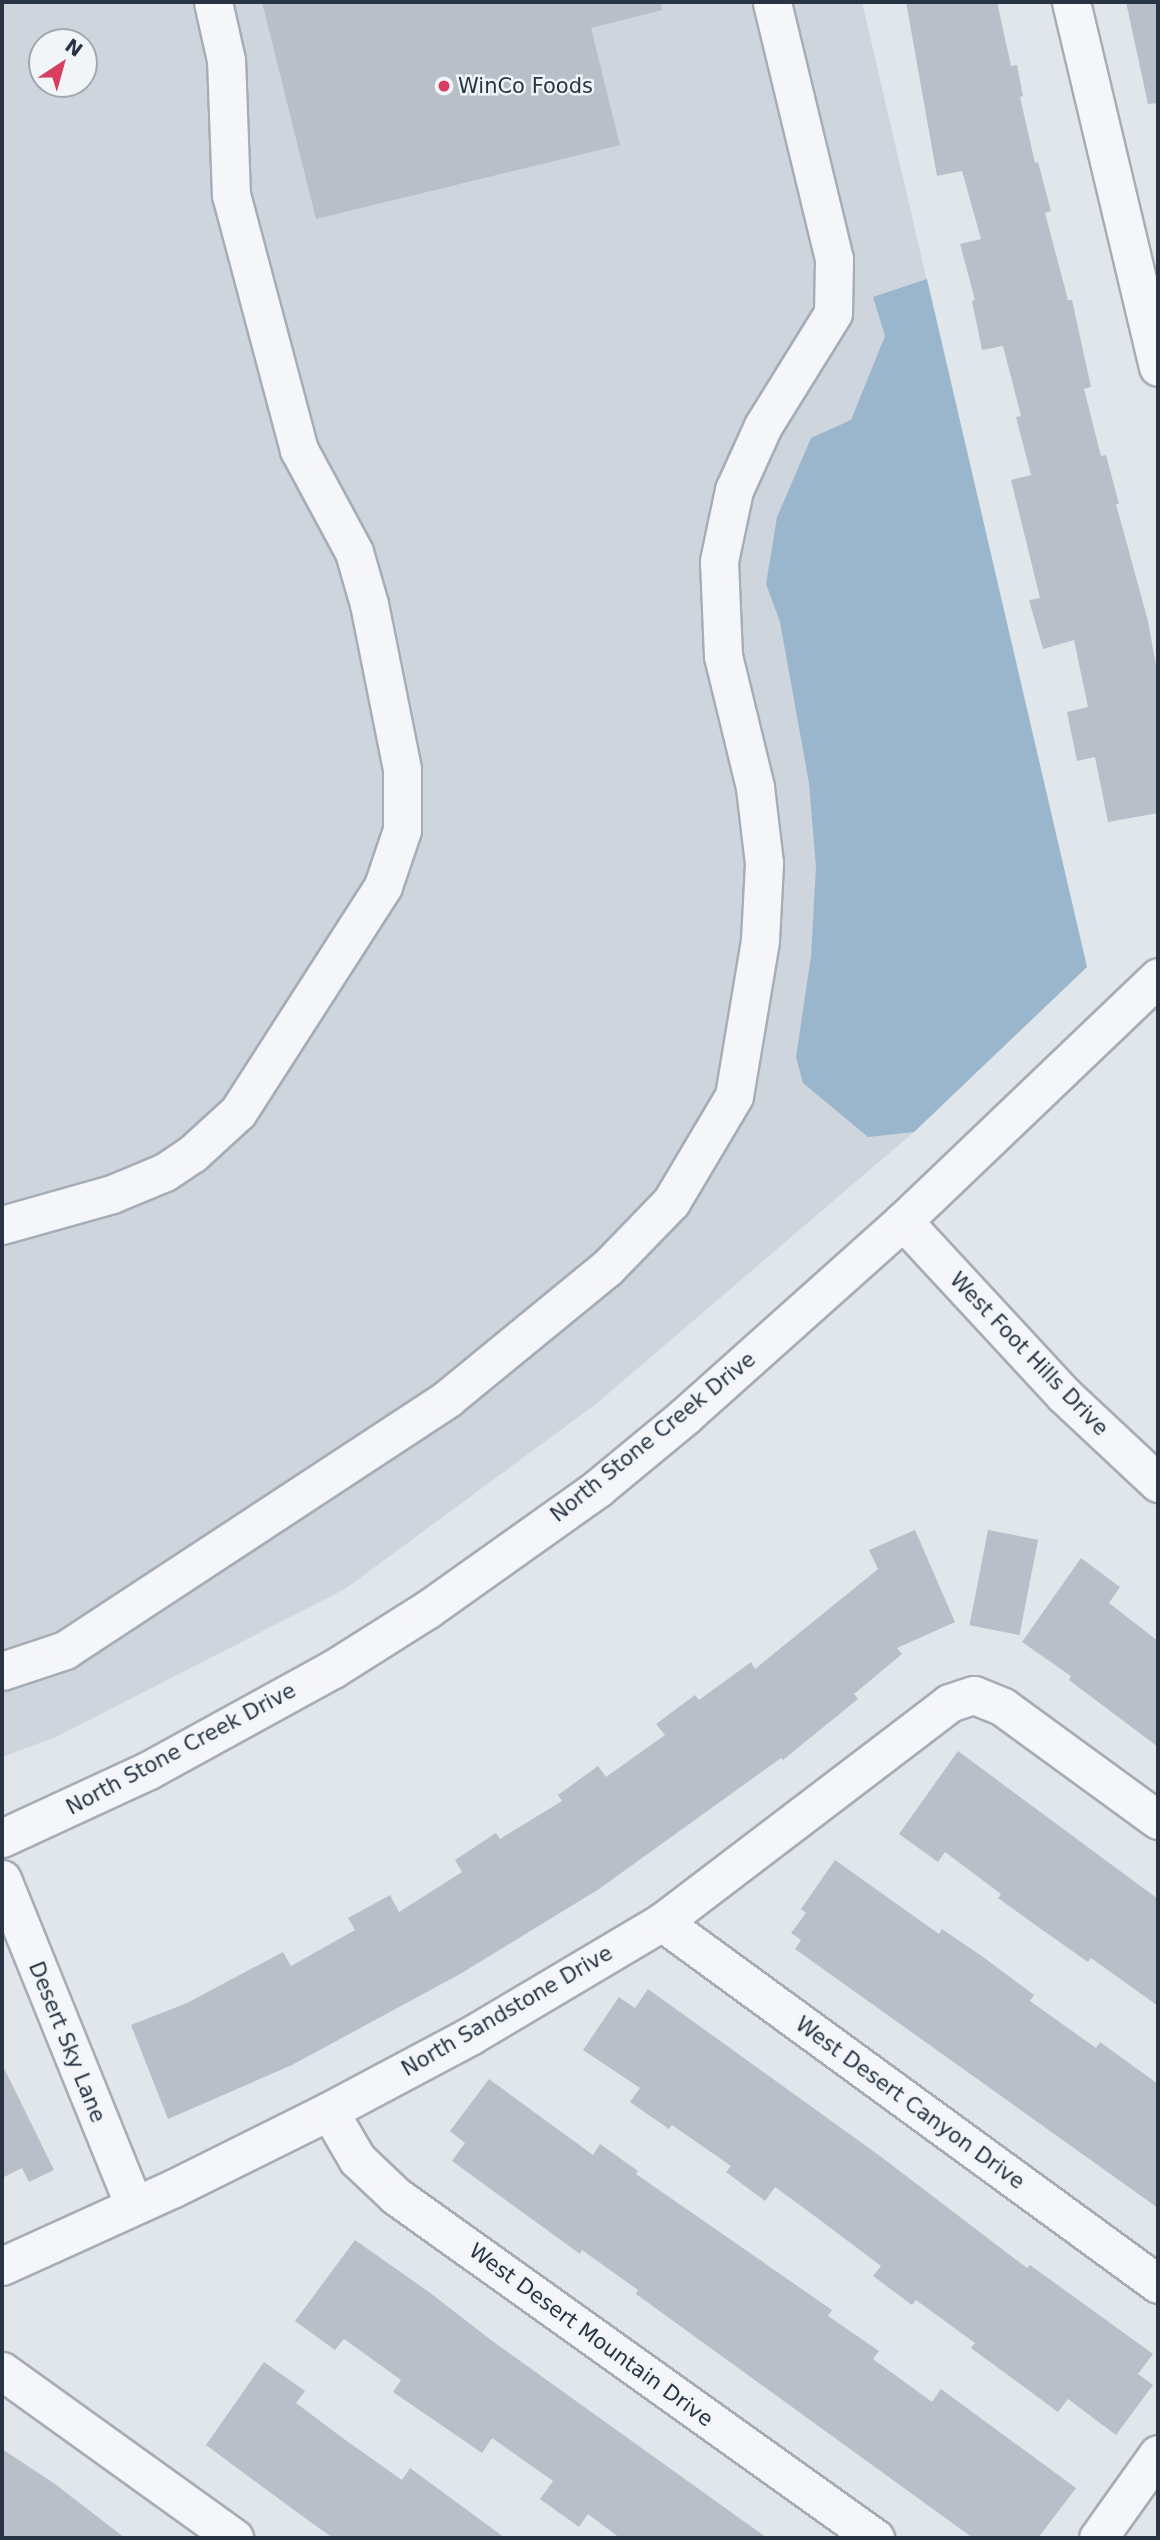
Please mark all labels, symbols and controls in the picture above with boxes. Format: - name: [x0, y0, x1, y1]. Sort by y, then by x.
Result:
- north arrow: [28, 28, 98, 98]
- text: N: [61, 34, 87, 61]
- place label: WinCo Foods: [458, 73, 593, 99]
- marker: WinCo Foods: [436, 78, 452, 94]
- street label: West Foot Hills Drive: [945, 1267, 1113, 1441]
- street label: North Stone Creek Drive: [546, 1347, 760, 1527]
- street label: North Stone Creek Drive: [62, 1678, 300, 1820]
- street label: North Sandstone Drive: [397, 1940, 617, 2082]
- street label: Desert Sky Lane: [23, 1958, 111, 2126]
- street label: West Desert Canyon Drive: [791, 2011, 1029, 2195]
- street label: West Desert Mountain Drive: [464, 2238, 718, 2432]

